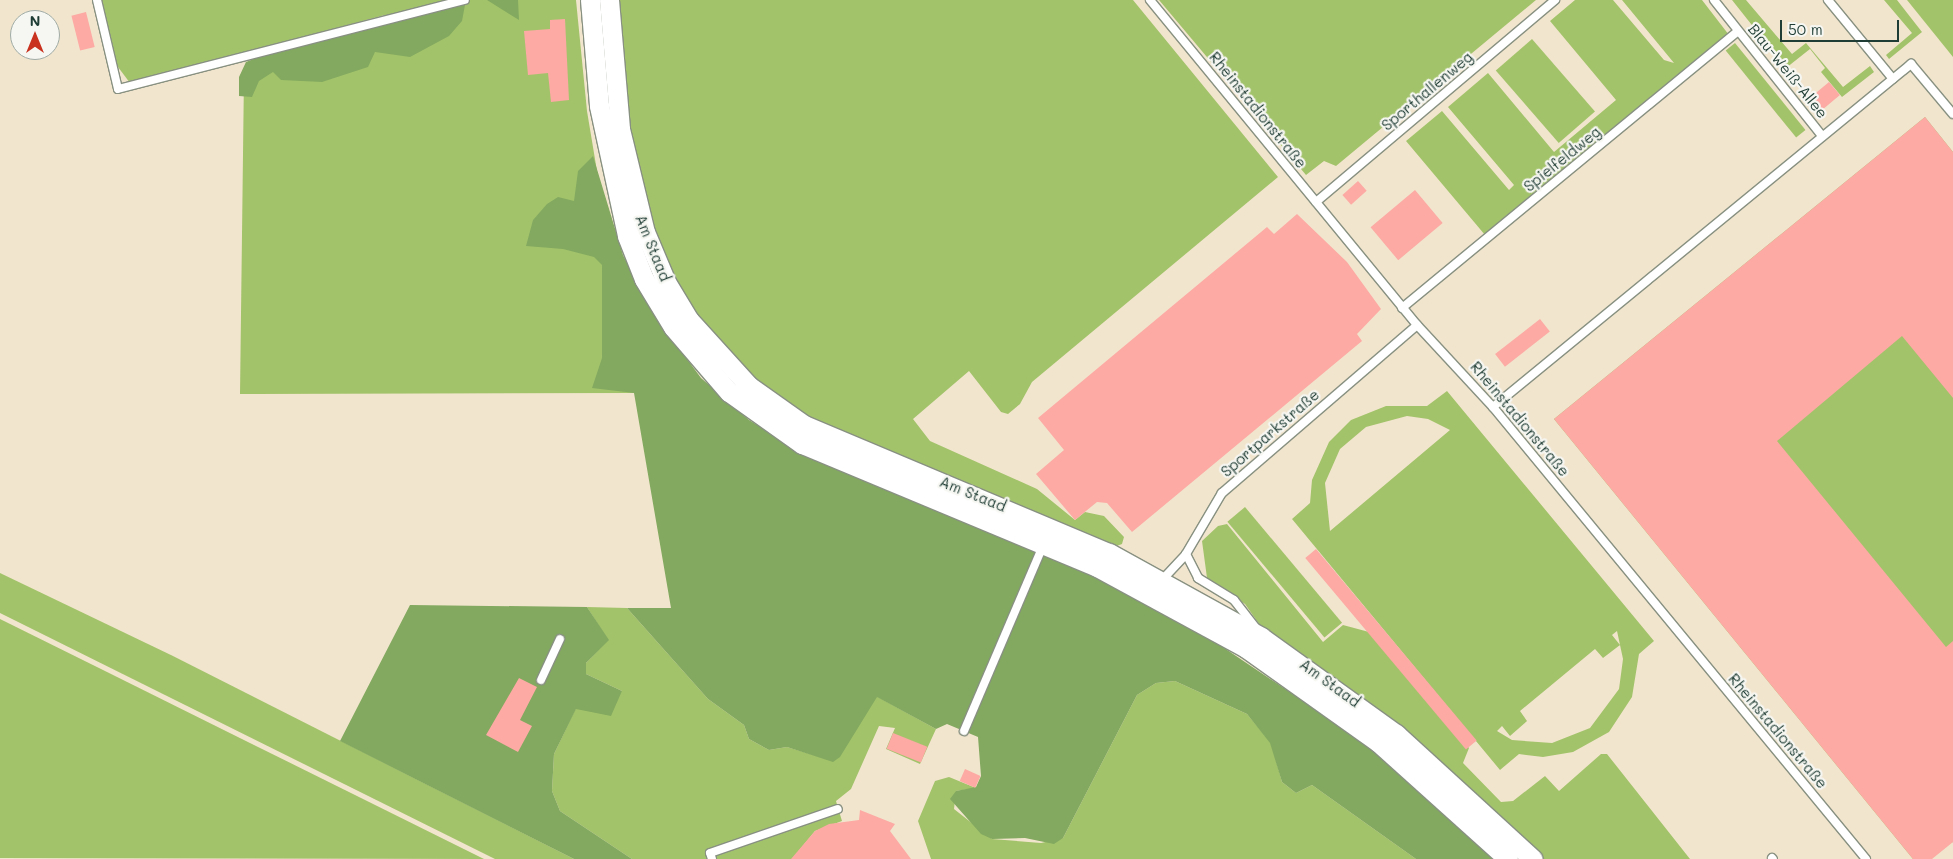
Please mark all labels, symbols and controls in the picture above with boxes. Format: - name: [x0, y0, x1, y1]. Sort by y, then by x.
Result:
- north arrow: [10, 10, 60, 60]
- scale bar: [1783, 10, 1902, 42]
- text: N: [30, 11, 40, 30]
- text: 50 m: [1788, 19, 1823, 39]
- street label: Blau-Weiß-Allee: [1744, 20, 1832, 122]
- street label: Rheinstadionstraße: [1206, 48, 1310, 172]
- street label: Sporthallenweg: [1378, 48, 1476, 134]
- street label: Spielfeldweg: [1520, 123, 1604, 195]
- street label: Am Staad: [631, 212, 675, 284]
- street label: Rheinstadionstraße: [1467, 358, 1573, 480]
- street label: Sportparkstraße: [1217, 385, 1323, 481]
- street label: Am Staad: [937, 472, 1009, 516]
- street label: Am Staad: [1296, 655, 1364, 711]
- street label: Rheinstadionstraße: [1725, 670, 1831, 792]

